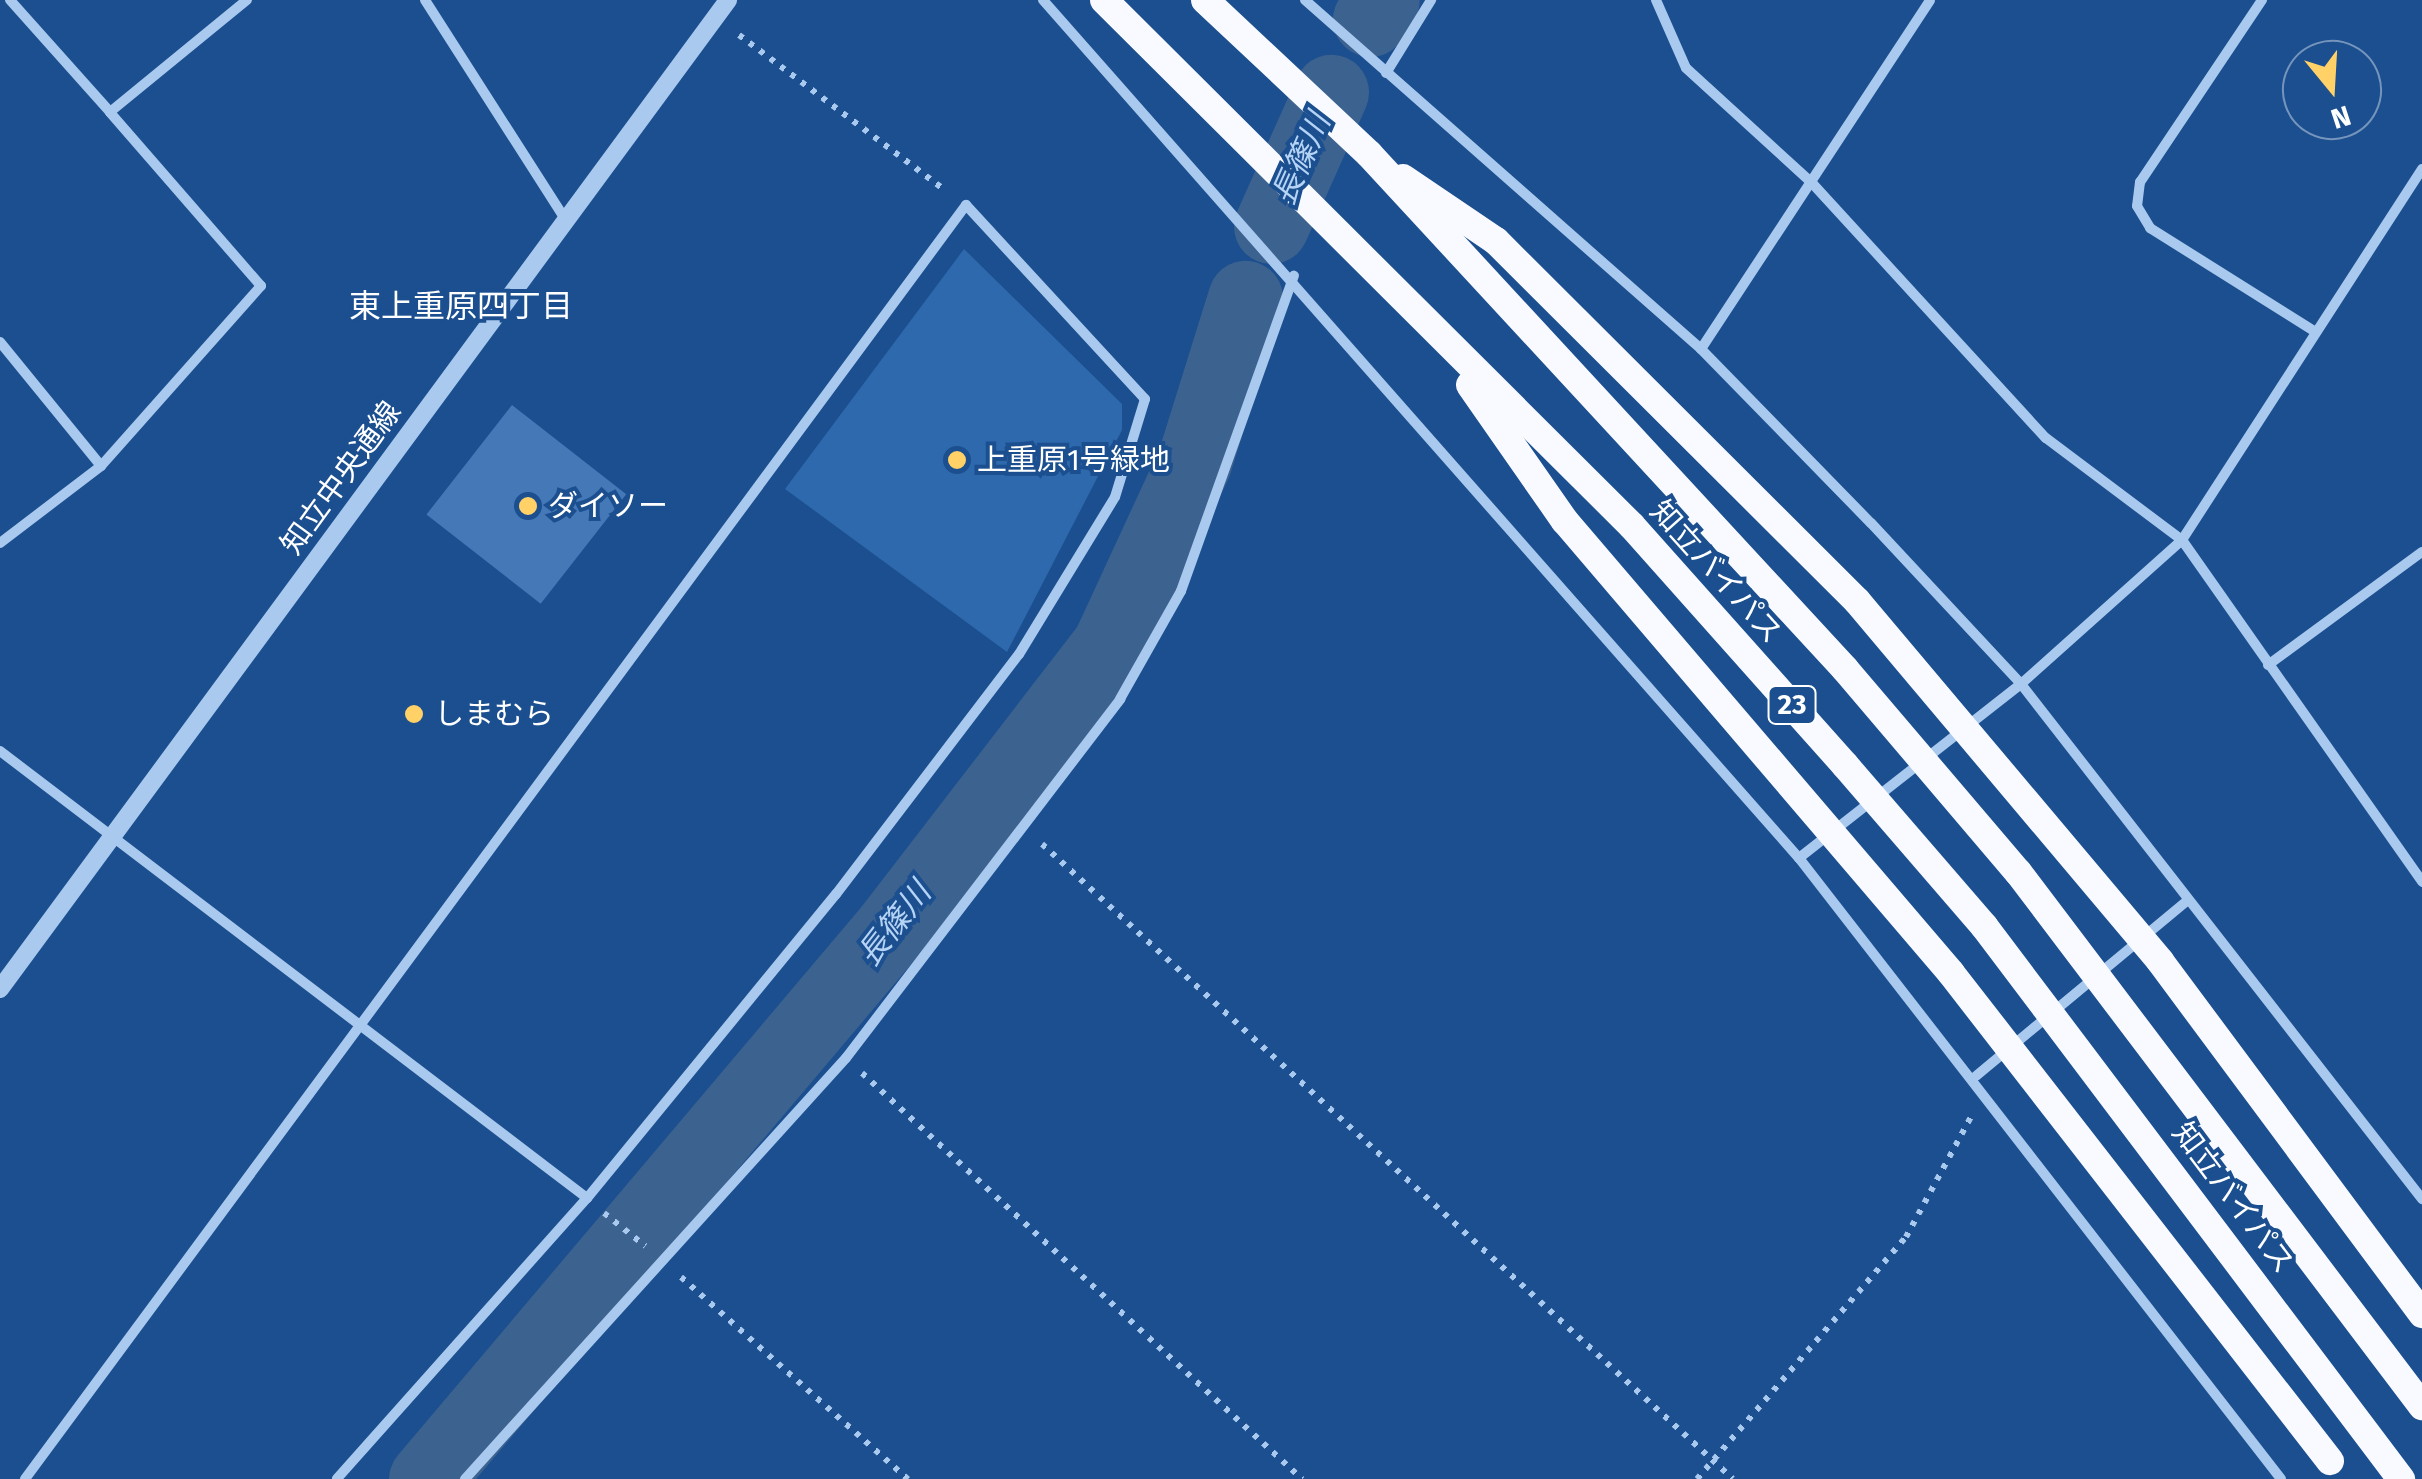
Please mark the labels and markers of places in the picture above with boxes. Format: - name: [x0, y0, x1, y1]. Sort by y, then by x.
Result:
- place label: 上重原1号緑地: [977, 442, 1170, 478]
- marker: 上重原1号緑地: [946, 449, 968, 471]
- place label: ダイソー: [548, 488, 668, 524]
- marker: ダイソー: [517, 495, 539, 517]
- place label: しまむら: [434, 696, 554, 732]
- marker: しまむら: [403, 703, 425, 725]

